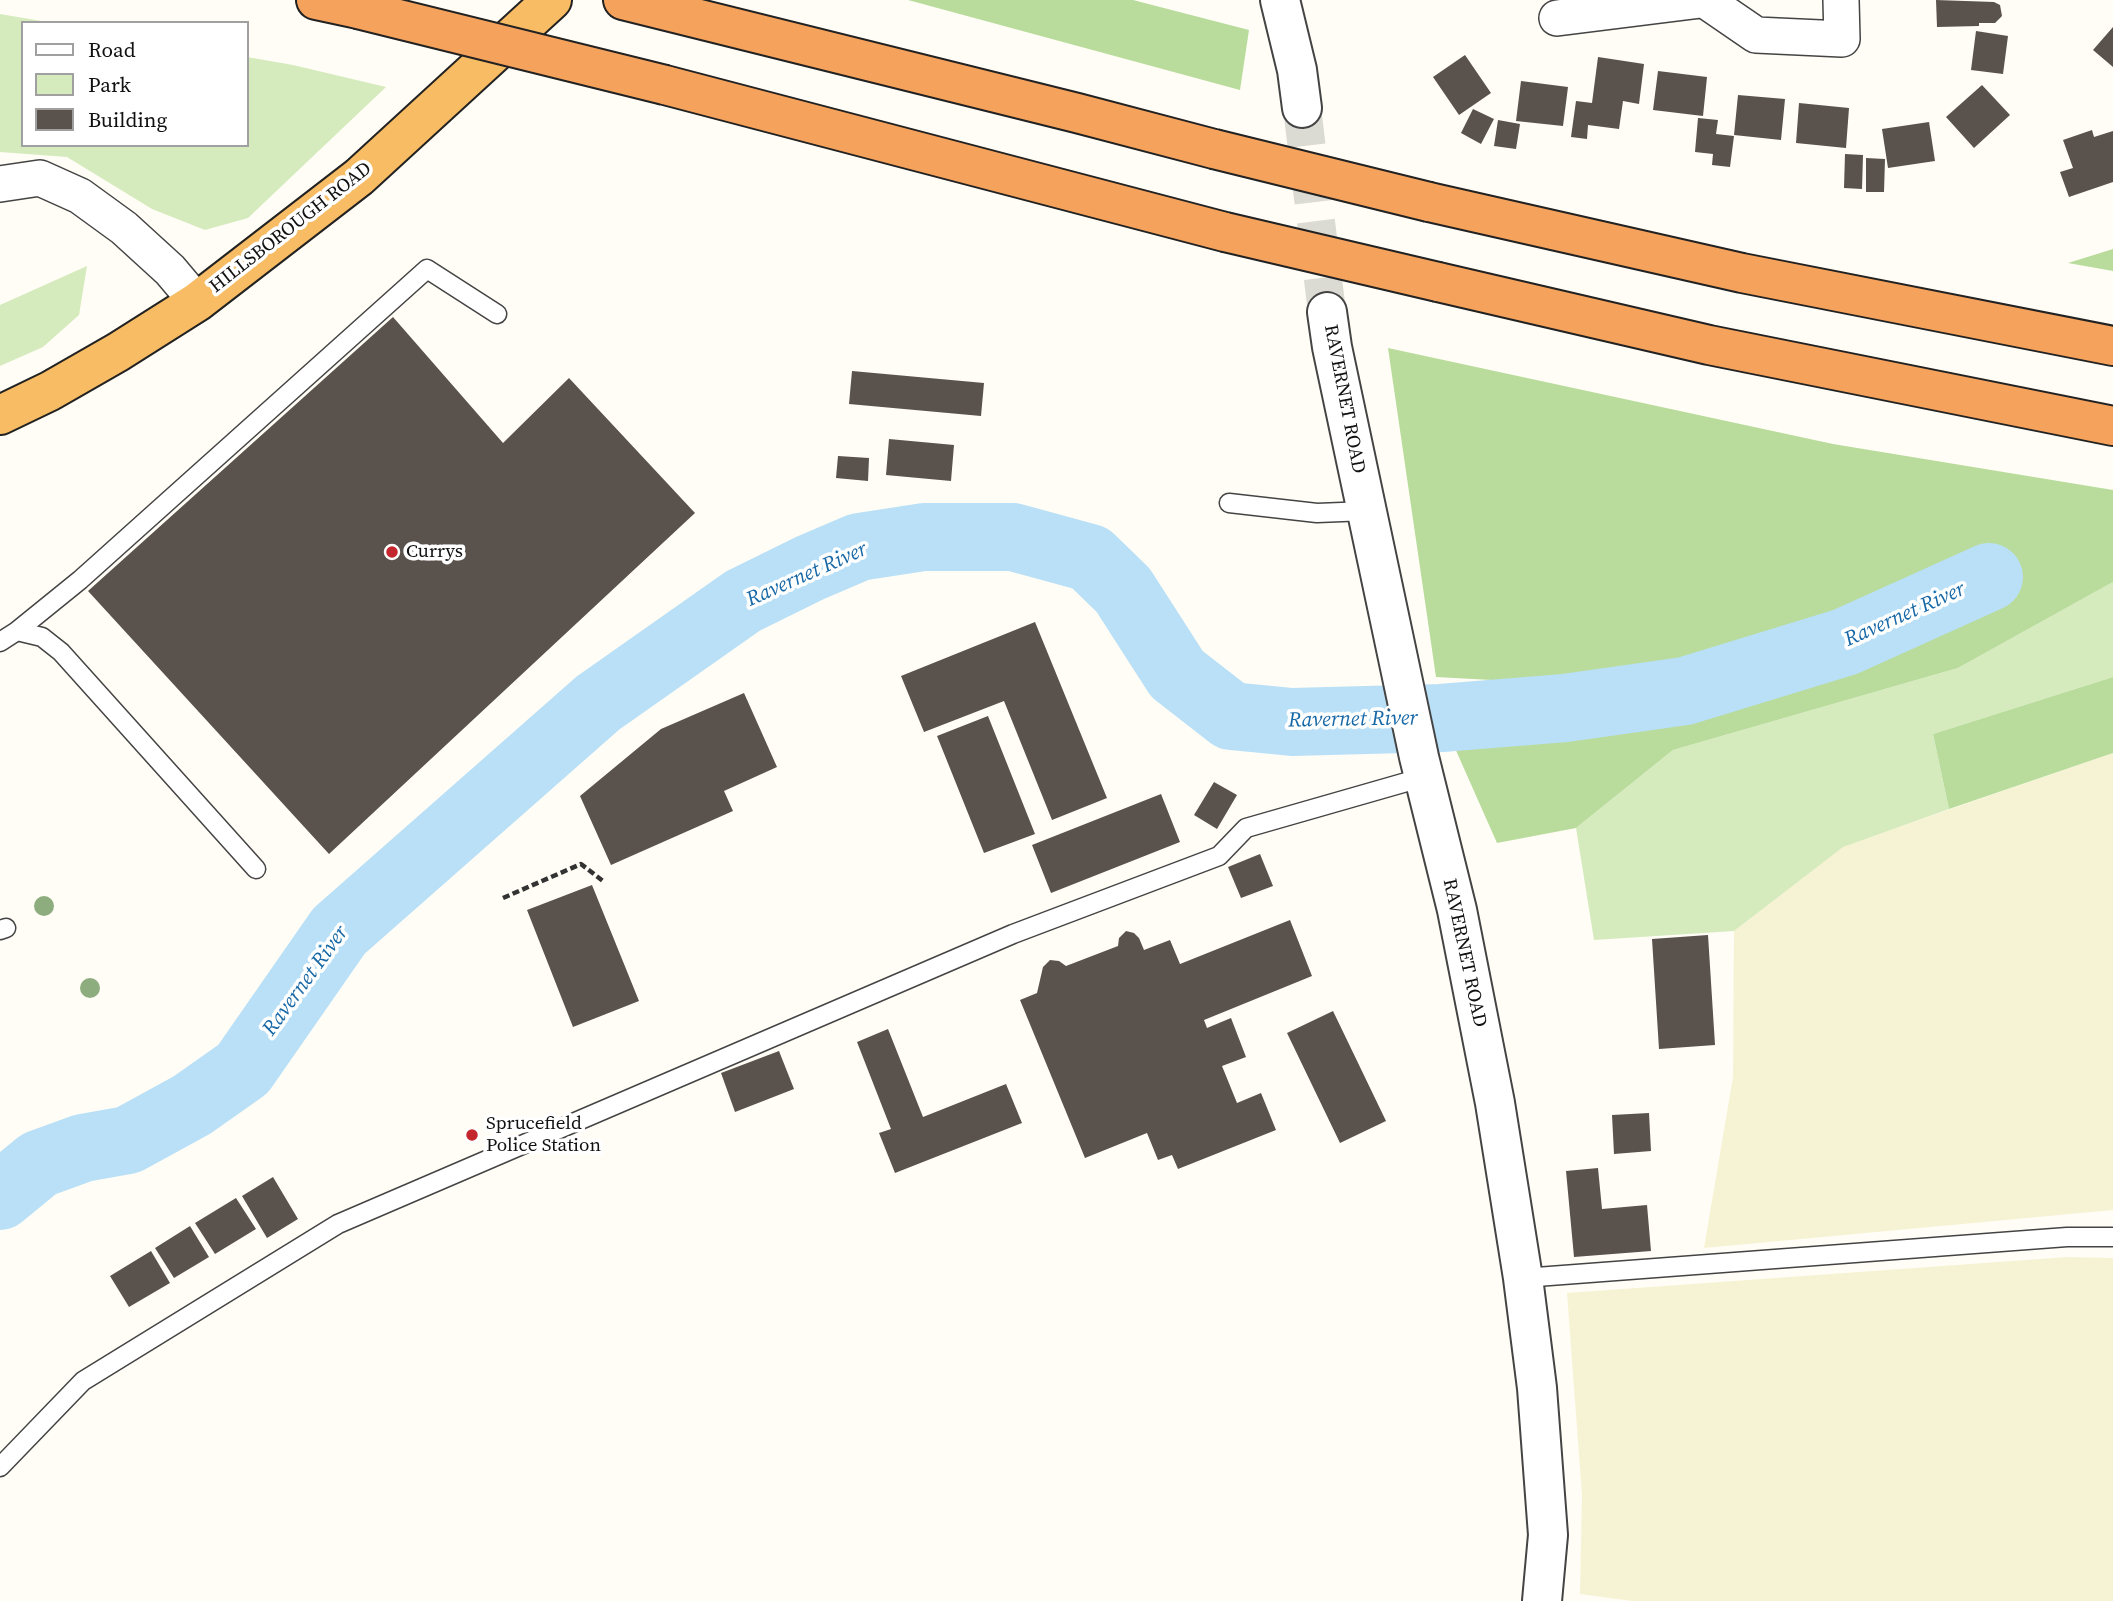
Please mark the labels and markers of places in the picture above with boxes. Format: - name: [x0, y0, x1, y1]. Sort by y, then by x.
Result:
- place label: Currys: [406, 541, 463, 563]
- marker: Currys: [384, 544, 400, 560]
- place label: Sprucefield Police Station: [486, 1113, 601, 1157]
- marker: Sprucefield Police Station: [464, 1127, 480, 1143]

